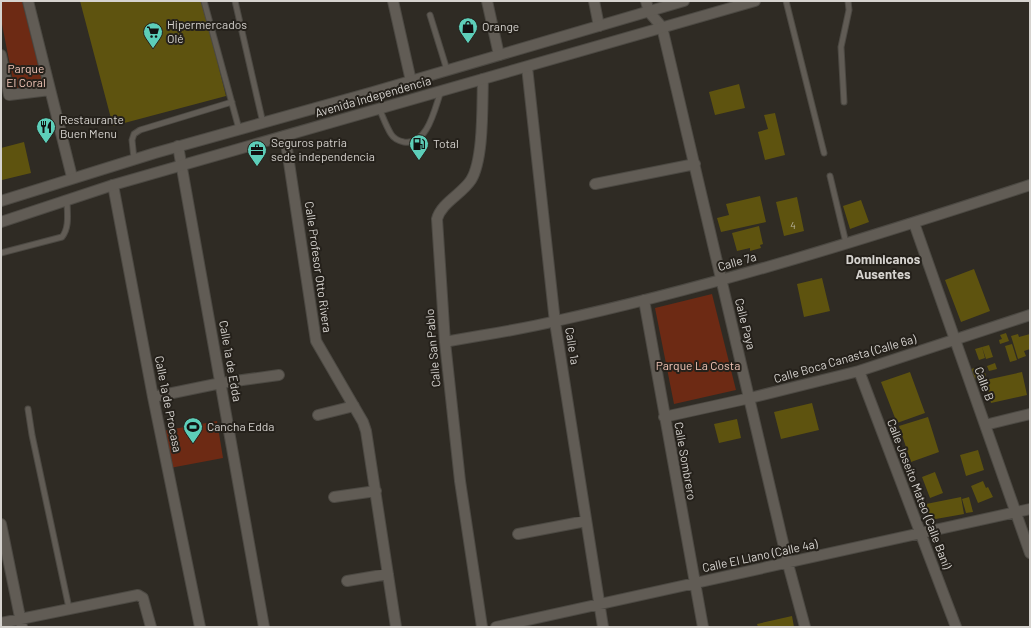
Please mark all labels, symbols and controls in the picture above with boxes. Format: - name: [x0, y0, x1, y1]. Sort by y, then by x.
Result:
- shop icon: Orange: [457, 16, 479, 44]
- place label: Hipermercados Olé: [167, 17, 247, 45]
- place label: Orange: [482, 19, 519, 33]
- supermarket icon: Hipermercados Olé: [142, 21, 164, 49]
- park label: Parque El Coral: [6, 61, 46, 89]
- street label: Avenida Independencia: [313, 73, 432, 119]
- place label: Restaurante Buen Menu: [60, 112, 124, 140]
- restaurant icon: Restaurante Buen Menu: [35, 116, 57, 144]
- fuel station icon: Total: [408, 133, 430, 161]
- place label: Seguros patria sede independencia: [271, 135, 375, 163]
- place label: Total: [433, 136, 459, 150]
- office icon: Seguros patria sede independencia: [246, 139, 268, 167]
- street label: Calle Profesor Otto Rivera: [303, 200, 335, 333]
- house number: 4: [790, 219, 796, 231]
- street label: Calle 7a: [716, 249, 758, 273]
- district label: Dominicanos Ausentes: [846, 251, 921, 282]
- street label: Calle Paya: [733, 297, 759, 351]
- street label: Calle San Pablo: [422, 308, 442, 388]
- street label: Calle 1a de Edda: [217, 319, 245, 403]
- street label: Calle 1a: [563, 326, 583, 366]
- street label: Calle Boca Canasta (Calle 6a): [772, 331, 918, 385]
- street label: Calle 1a de Procasa: [153, 354, 185, 453]
- park label: Parque La Costa: [656, 358, 740, 372]
- street label: Calle B: [972, 365, 998, 403]
- sports icon: Cancha Edda: [182, 416, 204, 444]
- street label: Calle Joseíto Mateo (Calle Baní): [885, 417, 955, 571]
- place label: Cancha Edda: [207, 419, 274, 433]
- street label: Calle Sombrero: [672, 421, 700, 501]
- street label: Calle El Llano (Calle 4a): [701, 536, 820, 574]

